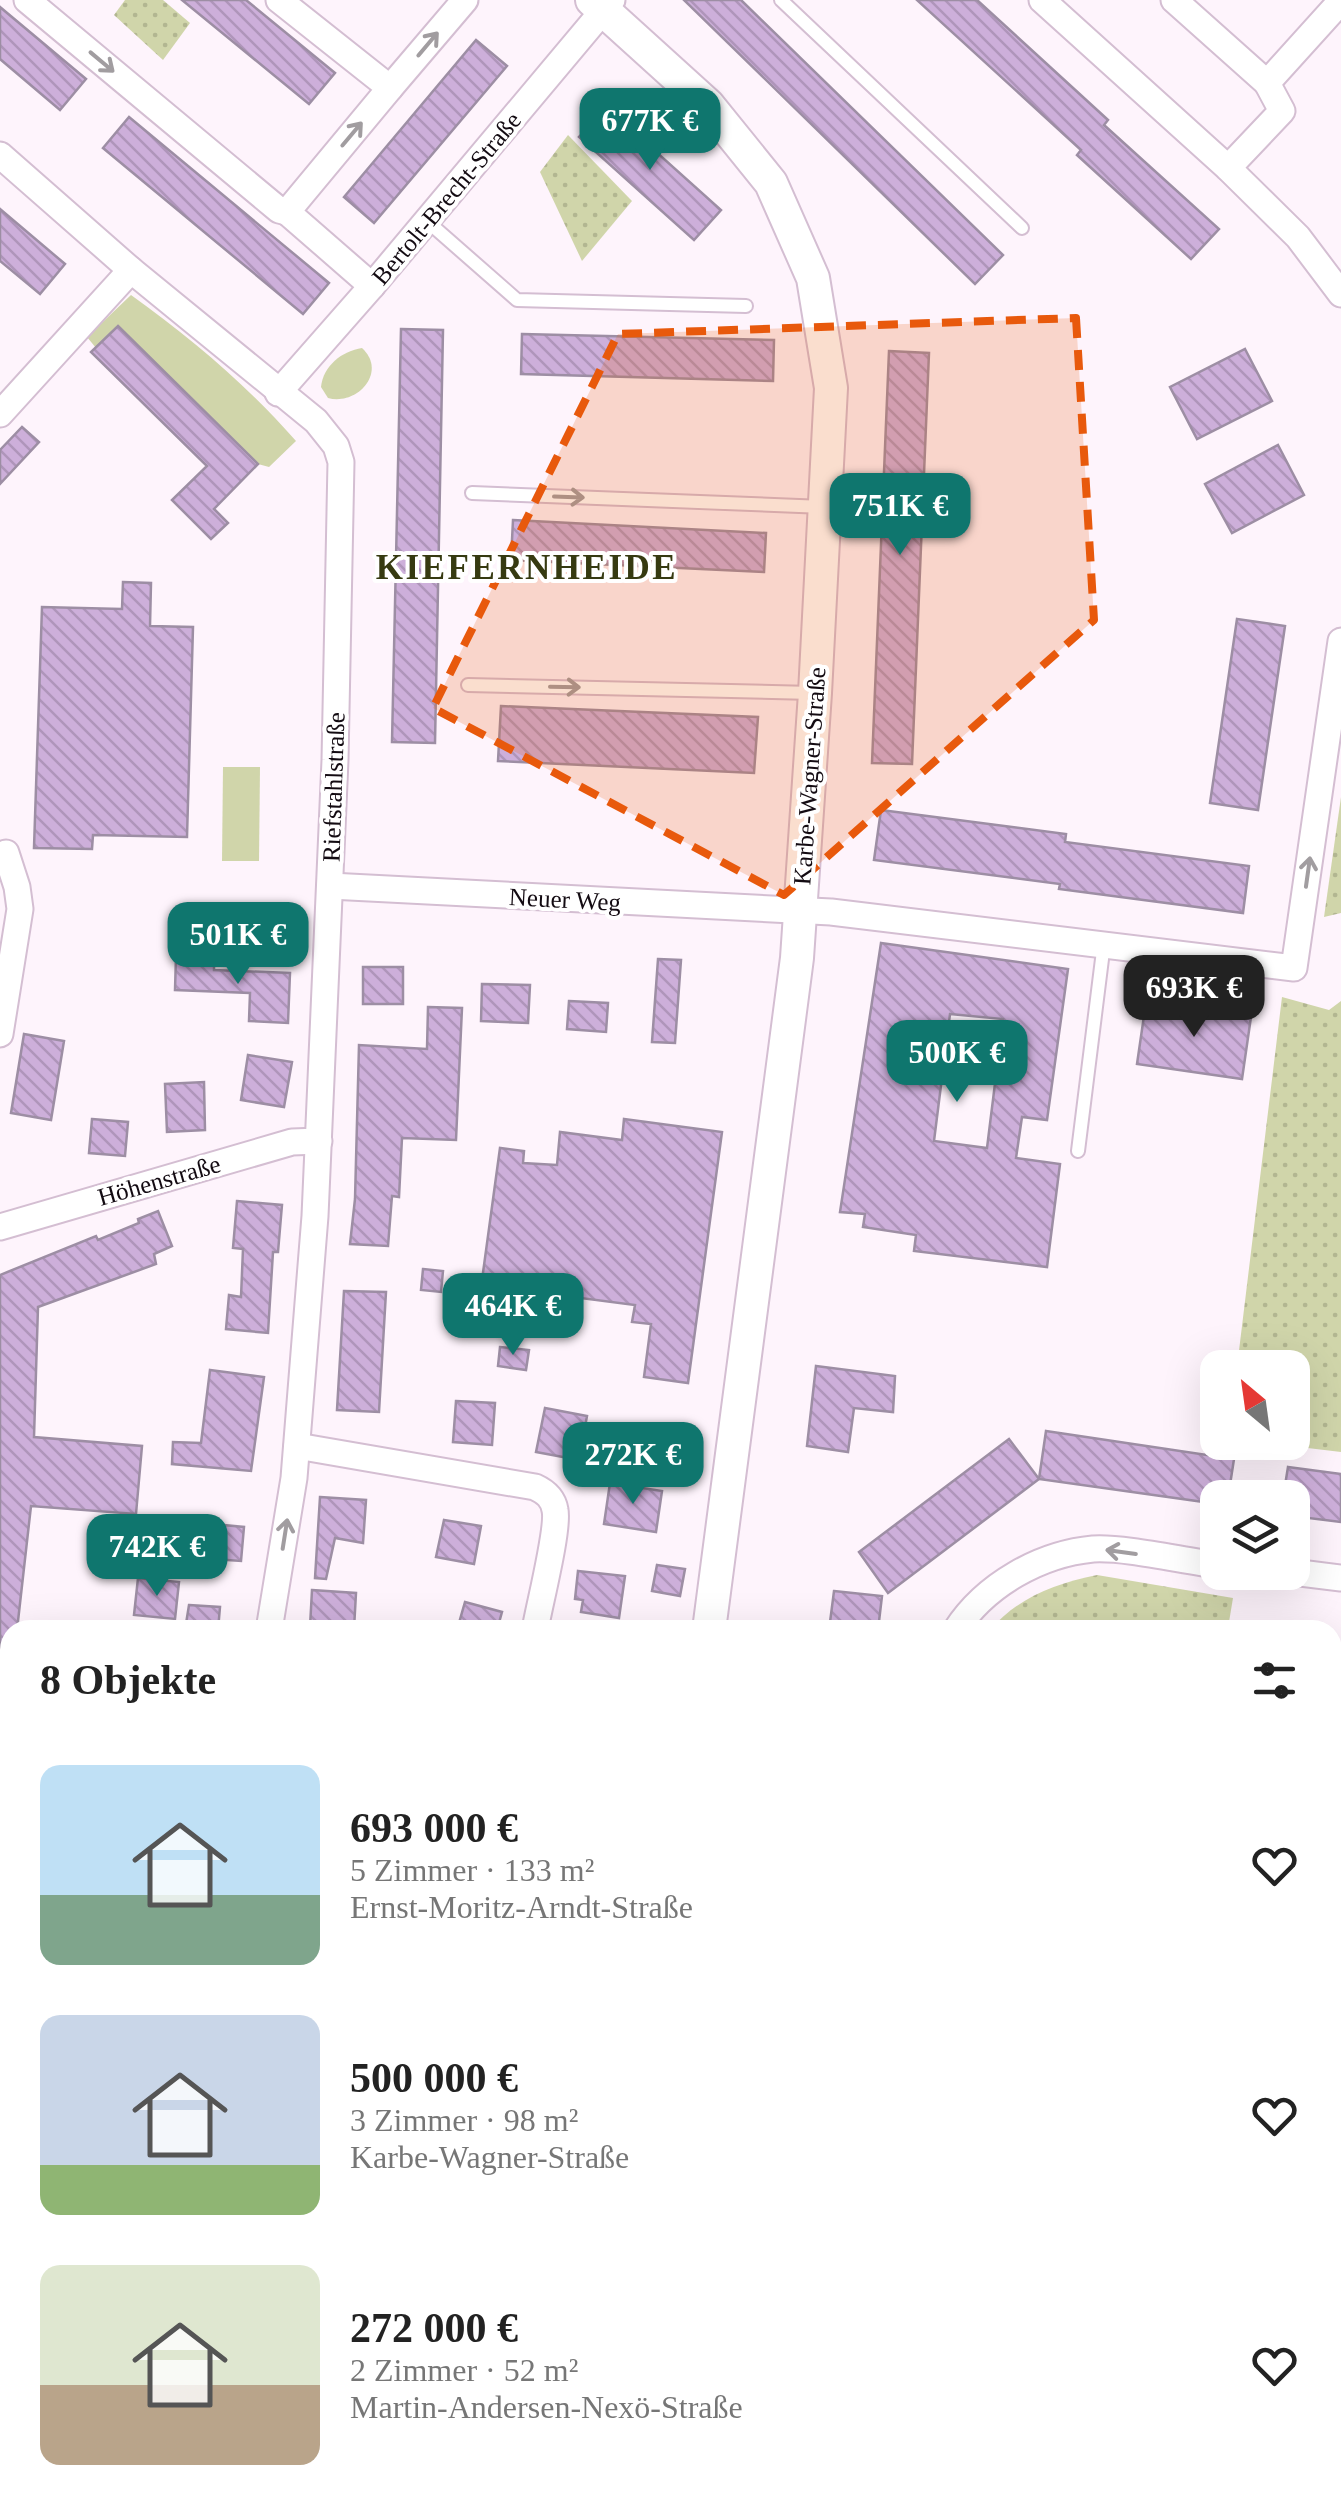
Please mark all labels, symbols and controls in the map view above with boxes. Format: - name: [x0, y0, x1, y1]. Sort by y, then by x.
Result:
- one-way arrow: [416, 32, 438, 58]
- one-way arrow: [88, 51, 114, 73]
- pin: 677K €: [569, 88, 731, 173]
- text: 677K €: [602, 102, 698, 138]
- street label: Bertolt-Brecht-Straße: [366, 107, 526, 290]
- one-way arrow: [341, 121, 363, 147]
- pin: 751K €: [819, 473, 981, 558]
- one-way arrow: [553, 487, 585, 506]
- text: 751K €: [852, 487, 948, 523]
- district label: KIEFERNHEIDE: [376, 548, 678, 587]
- street label: Karbe-Wagner-Straße: [788, 666, 831, 886]
- one-way arrow: [549, 678, 581, 697]
- street label: Riefstahlstraße: [317, 712, 350, 862]
- one-way arrow: [1299, 856, 1317, 889]
- street label: Neuer Weg: [508, 883, 622, 916]
- pin: 501K €: [157, 902, 319, 987]
- text: 501K €: [190, 916, 286, 952]
- pin: 693K €: [1113, 955, 1275, 1040]
- text: 693K €: [1146, 969, 1242, 1005]
- pin: 500K €: [876, 1020, 1038, 1105]
- text: 500K €: [909, 1034, 1005, 1070]
- street label: Höhenstraße: [95, 1150, 224, 1211]
- pin: 464K €: [432, 1273, 594, 1358]
- text: 464K €: [465, 1287, 561, 1323]
- north arrow: [1200, 1350, 1310, 1460]
- map controls: [1200, 1350, 1310, 1590]
- pin: 272K €: [552, 1422, 714, 1507]
- text: 272K €: [585, 1436, 681, 1472]
- button: layers: [1200, 1480, 1310, 1590]
- pin: 742K €: [76, 1514, 238, 1599]
- one-way arrow: [276, 1518, 295, 1551]
- text: 742K €: [109, 1528, 205, 1564]
- one-way arrow: [1105, 1543, 1137, 1561]
- icon: filters: [1247, 1653, 1302, 1708]
- text: 8 Objekte: [40, 1657, 216, 1703]
- icon: home: [120, 1805, 240, 1925]
- text: 693 000 €: [350, 1805, 518, 1851]
- icon: heart: [1247, 1838, 1302, 1893]
- text: 5 Zimmer · 133 m²: [350, 1852, 594, 1888]
- text: Ernst-Moritz-Arndt-Straße: [350, 1889, 693, 1925]
- icon: home: [120, 2055, 240, 2175]
- text: 500 000 €: [350, 2055, 518, 2101]
- icon: heart: [1247, 2088, 1302, 2143]
- text: 3 Zimmer · 98 m²: [350, 2102, 578, 2138]
- text: Karbe-Wagner-Straße: [350, 2139, 629, 2175]
- icon: home: [120, 2305, 240, 2425]
- text: 272 000 €: [350, 2305, 518, 2351]
- icon: heart: [1247, 2338, 1302, 2393]
- text: 2 Zimmer · 52 m²: [350, 2352, 578, 2388]
- text: Martin-Andersen-Nexö-Straße: [350, 2389, 743, 2425]

